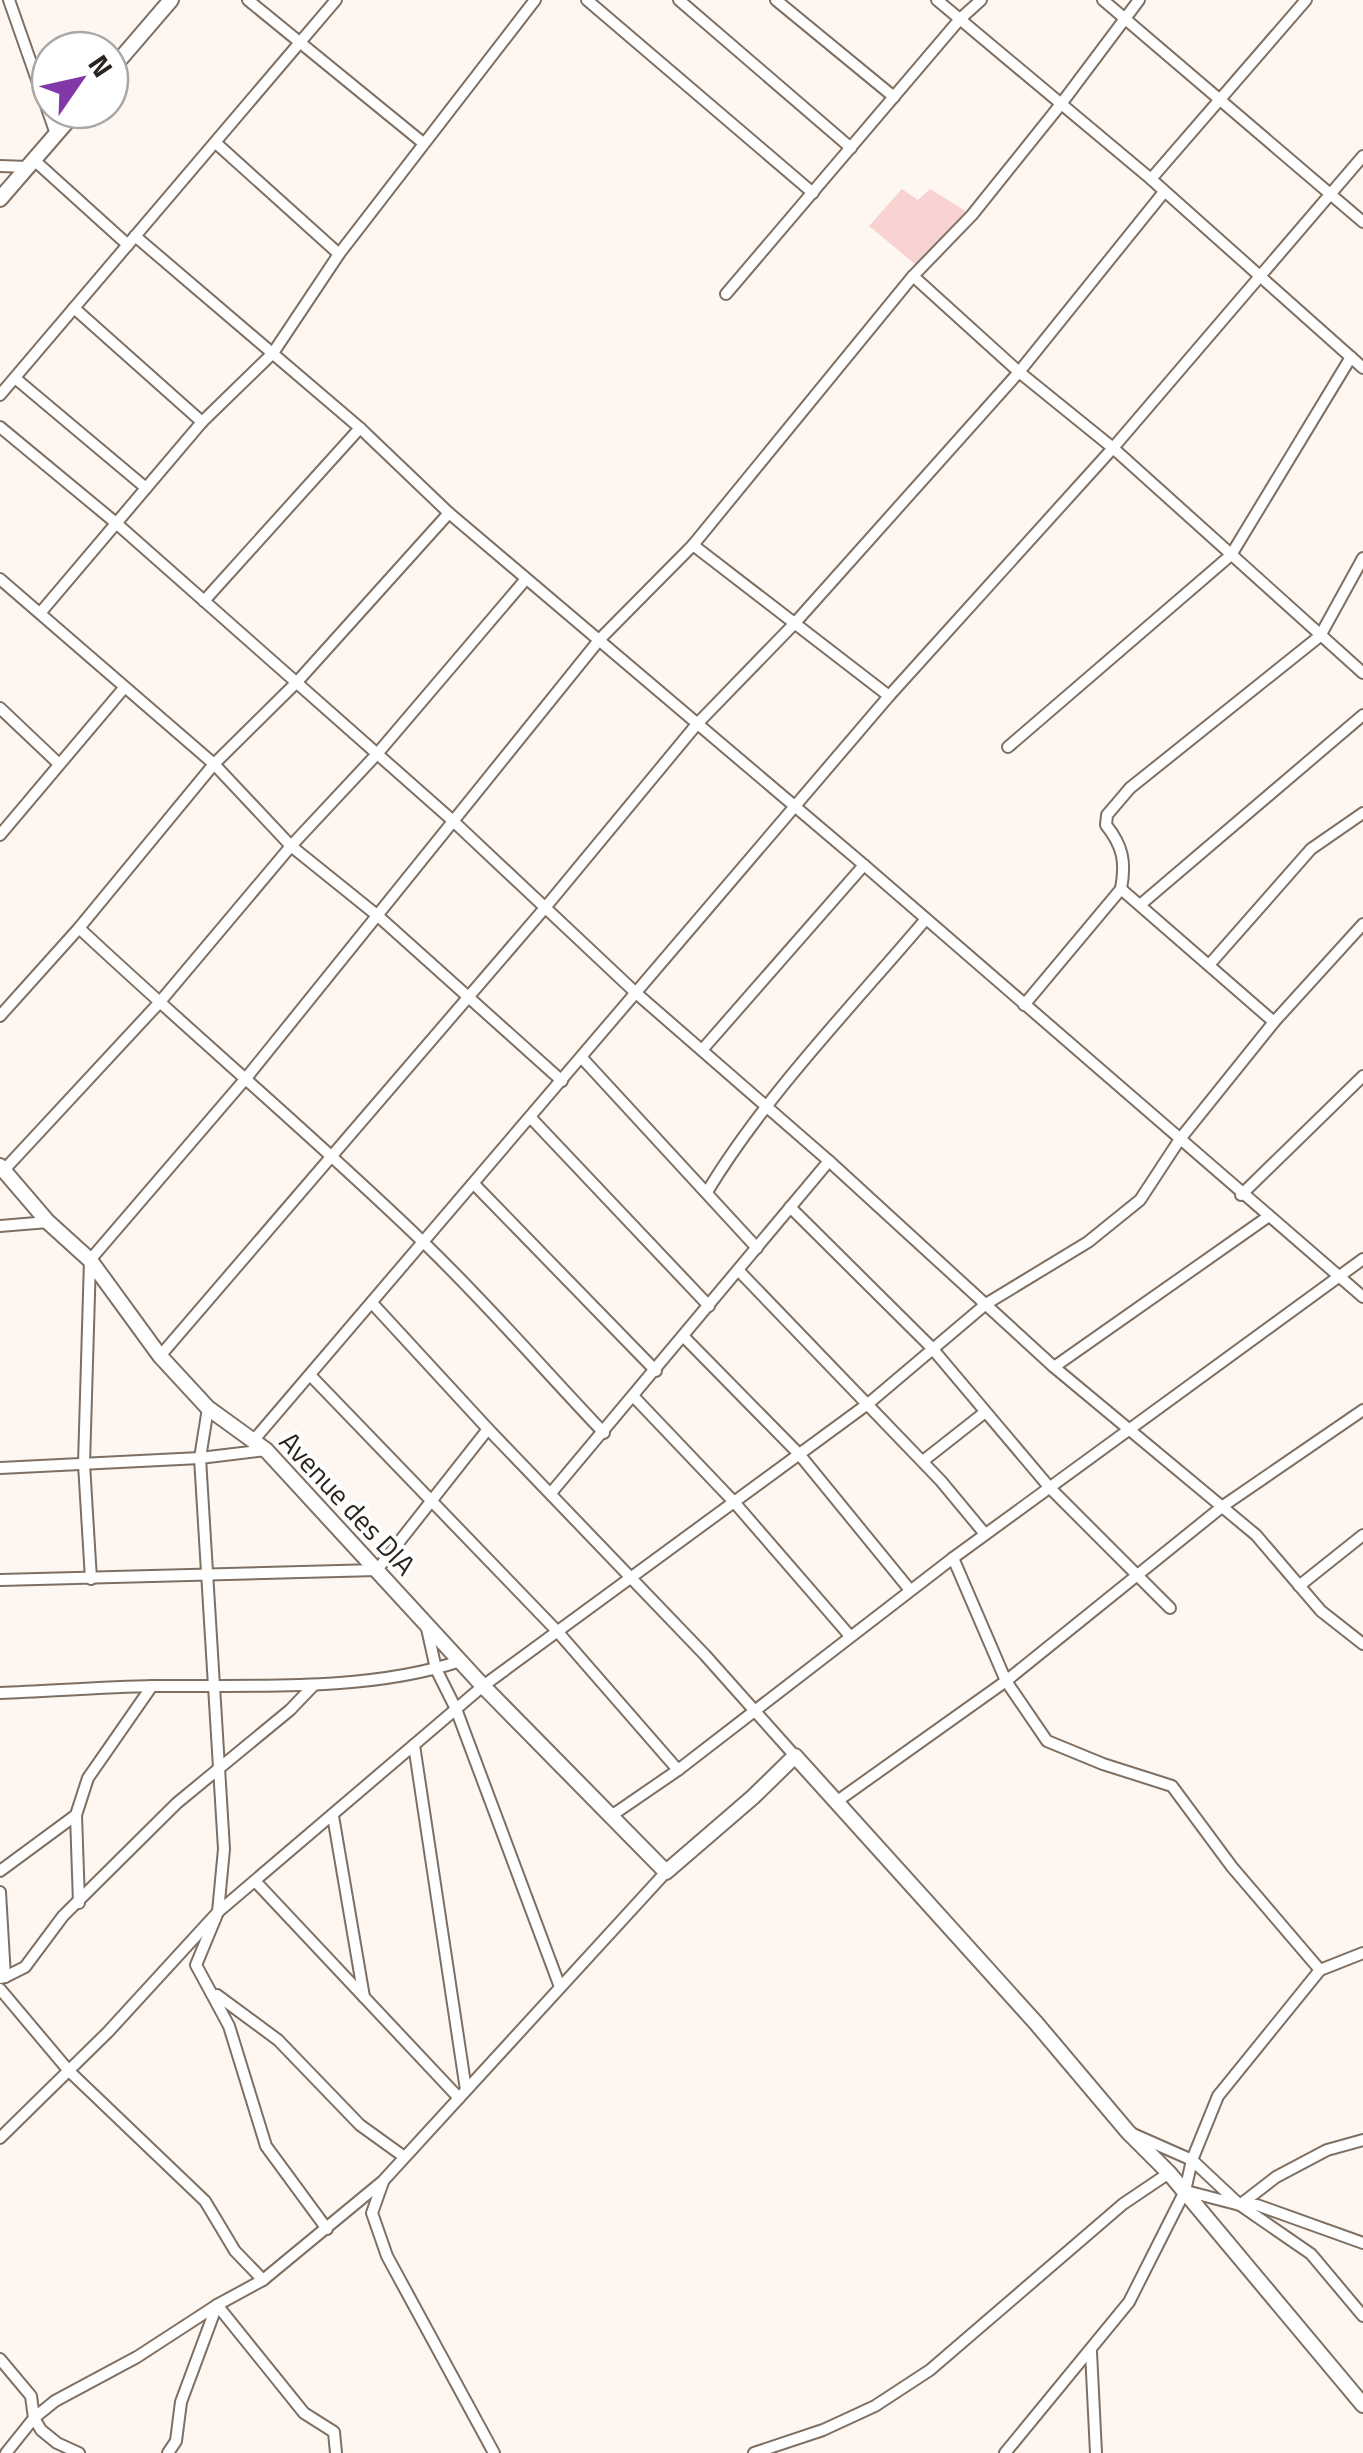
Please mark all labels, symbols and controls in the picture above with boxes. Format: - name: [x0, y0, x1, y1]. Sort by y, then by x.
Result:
- north arrow: [30, 30, 130, 130]
- text: N: [78, 46, 124, 86]
- street label: Avenue des DIA: [270, 1421, 427, 1585]

